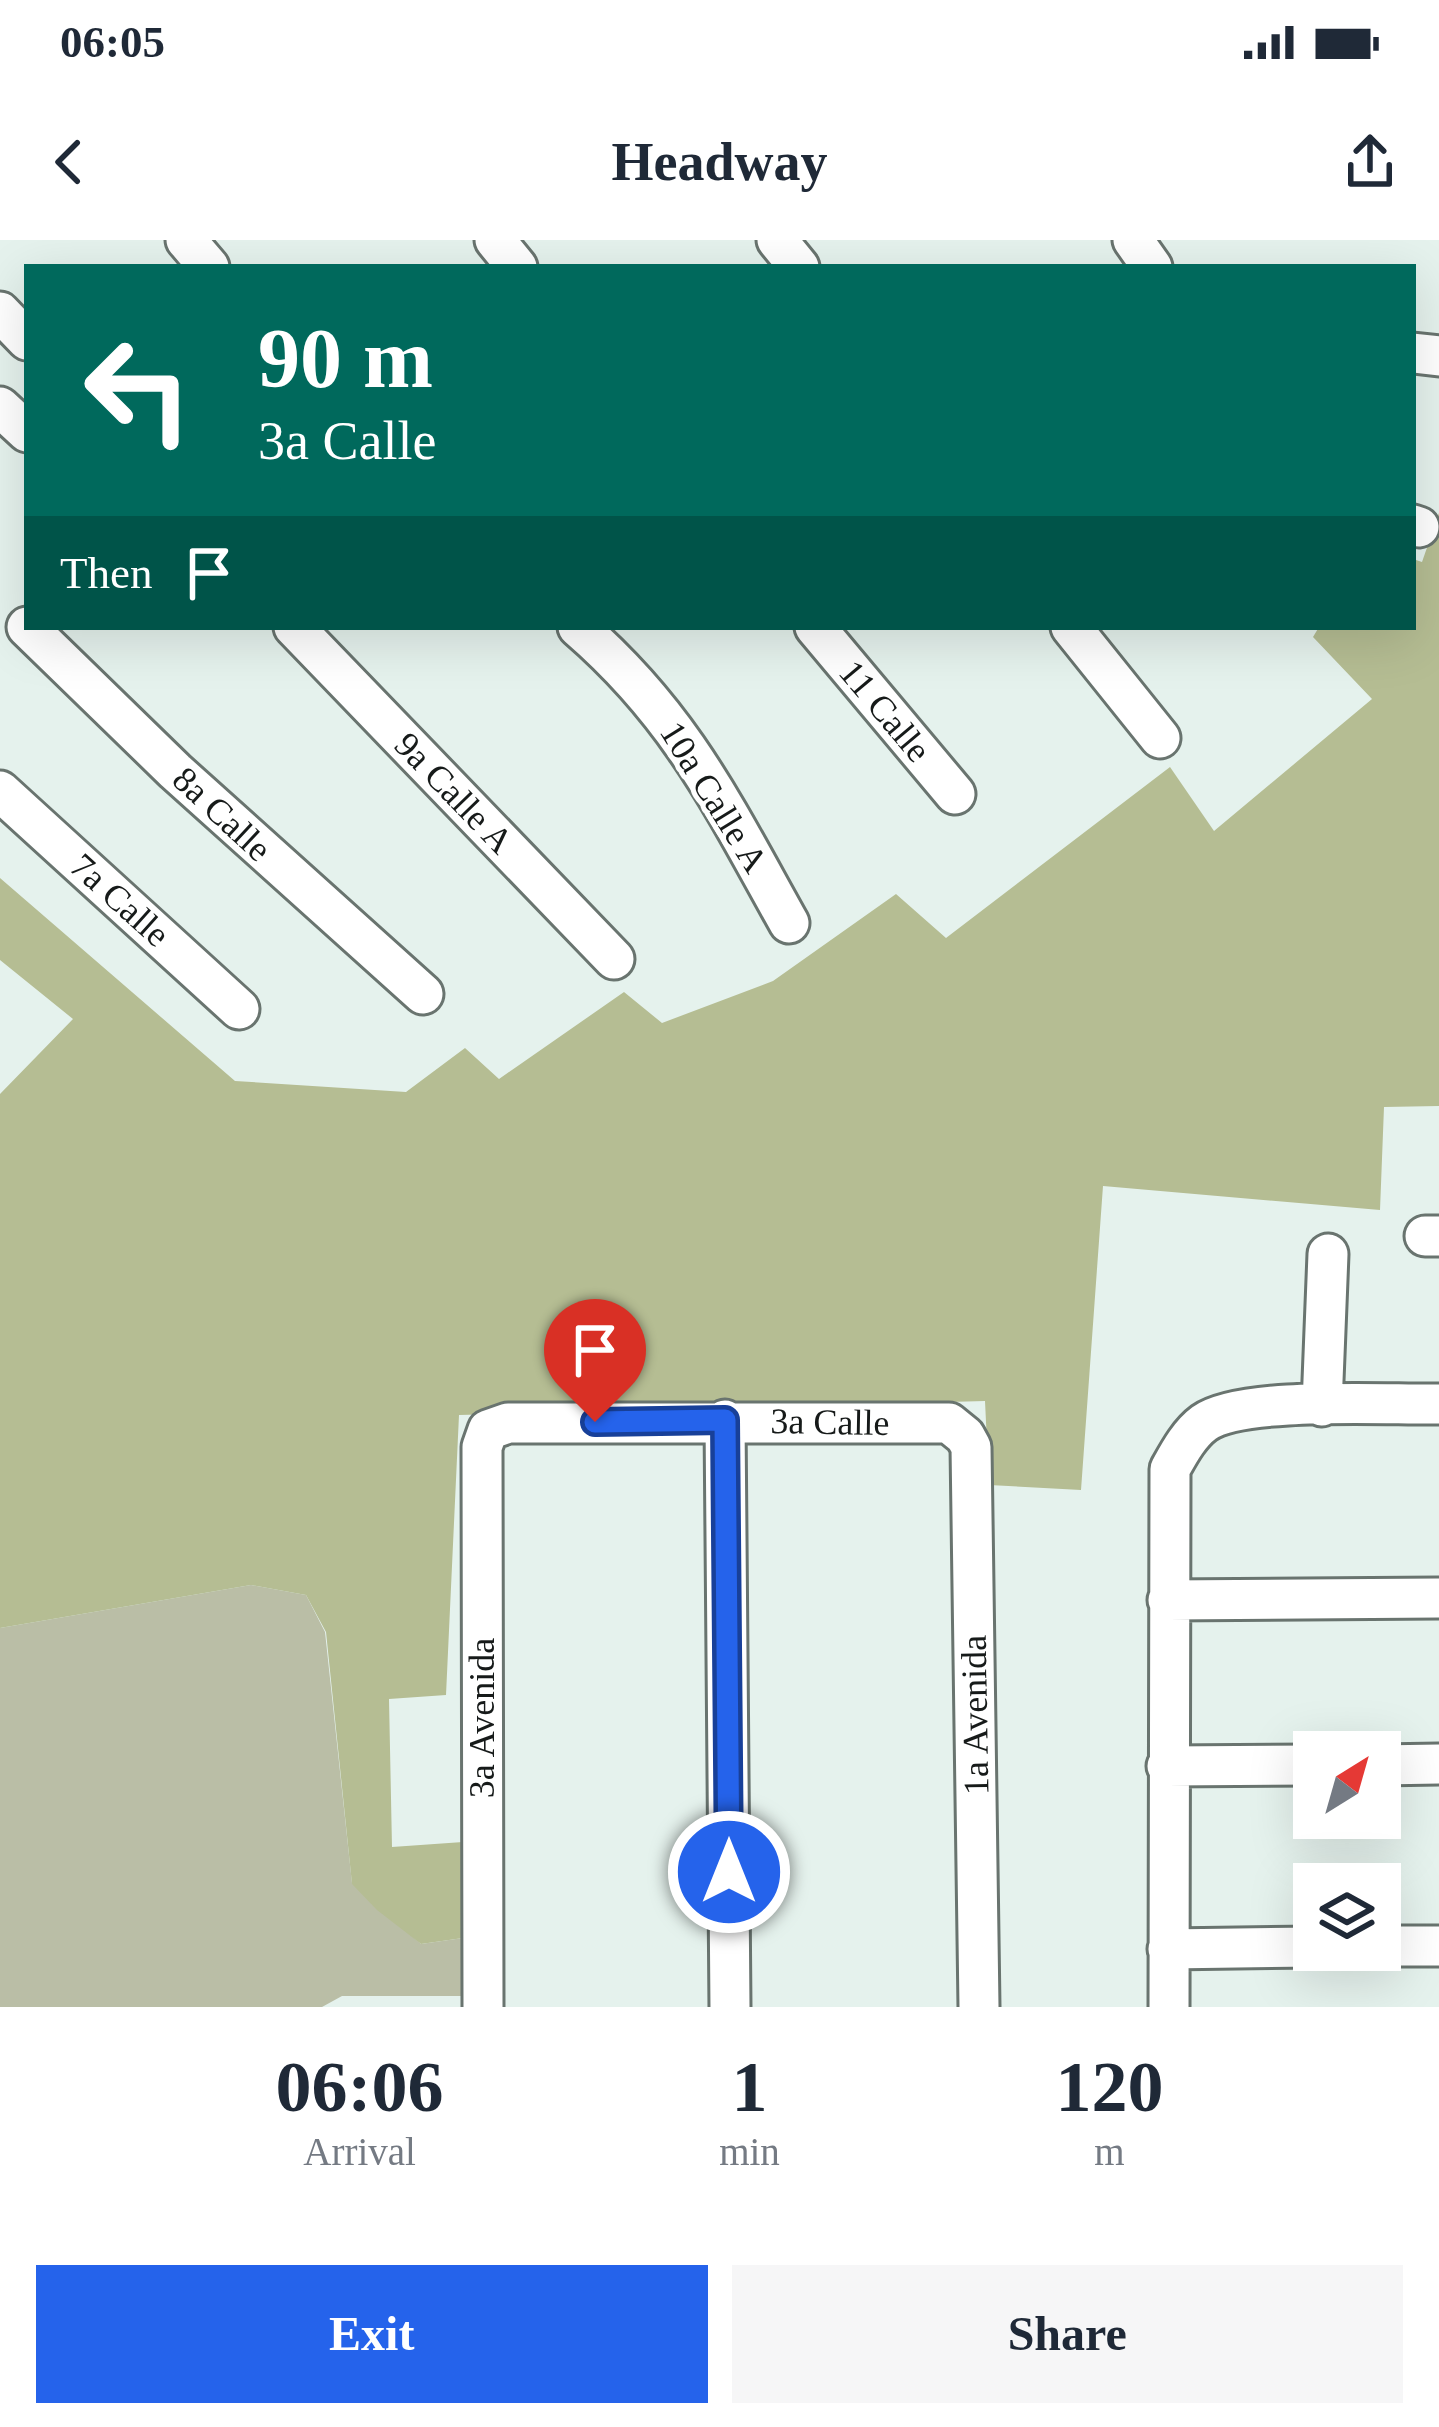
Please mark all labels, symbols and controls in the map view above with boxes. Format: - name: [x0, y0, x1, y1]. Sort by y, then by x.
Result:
- text: 06:05: [60, 17, 165, 67]
- icon: back: [36, 129, 102, 195]
- icon: share: [1337, 129, 1403, 195]
- text: Headway: [612, 132, 828, 192]
- icon: left: [60, 312, 216, 468]
- text: 90 m: [258, 312, 433, 405]
- text: 3a Calle: [258, 411, 436, 471]
- icon: arrive: [176, 540, 242, 606]
- text: Then: [60, 548, 152, 598]
- street label: 11 Calle: [831, 652, 939, 770]
- street label: 10a Calle A: [652, 714, 776, 880]
- street label: 9a Calle A: [387, 724, 521, 862]
- street label: 8a Calle: [165, 759, 279, 869]
- street label: 7a Calle: [62, 845, 178, 955]
- pin: [544, 1299, 646, 1422]
- icon: arrive: [562, 1317, 628, 1383]
- street label: 3a Calle: [770, 1401, 890, 1443]
- street label: 1a Avenida: [954, 1635, 996, 1795]
- street label: 3a Avenida: [462, 1638, 502, 1798]
- north arrow: [1293, 1731, 1401, 1839]
- map controls: [1293, 1731, 1401, 1971]
- position arrow: [666, 1809, 792, 1935]
- button: layers: [1293, 1863, 1401, 1971]
- text: 06:06: [276, 2047, 444, 2127]
- text: 1: [731, 2047, 767, 2127]
- text: 120: [1055, 2047, 1163, 2127]
- text: Arrival: [303, 2130, 416, 2173]
- text: min: [719, 2130, 780, 2173]
- text: m: [1094, 2130, 1125, 2173]
- button: Exit: [36, 2265, 708, 2403]
- button: Share: [732, 2265, 1403, 2403]

